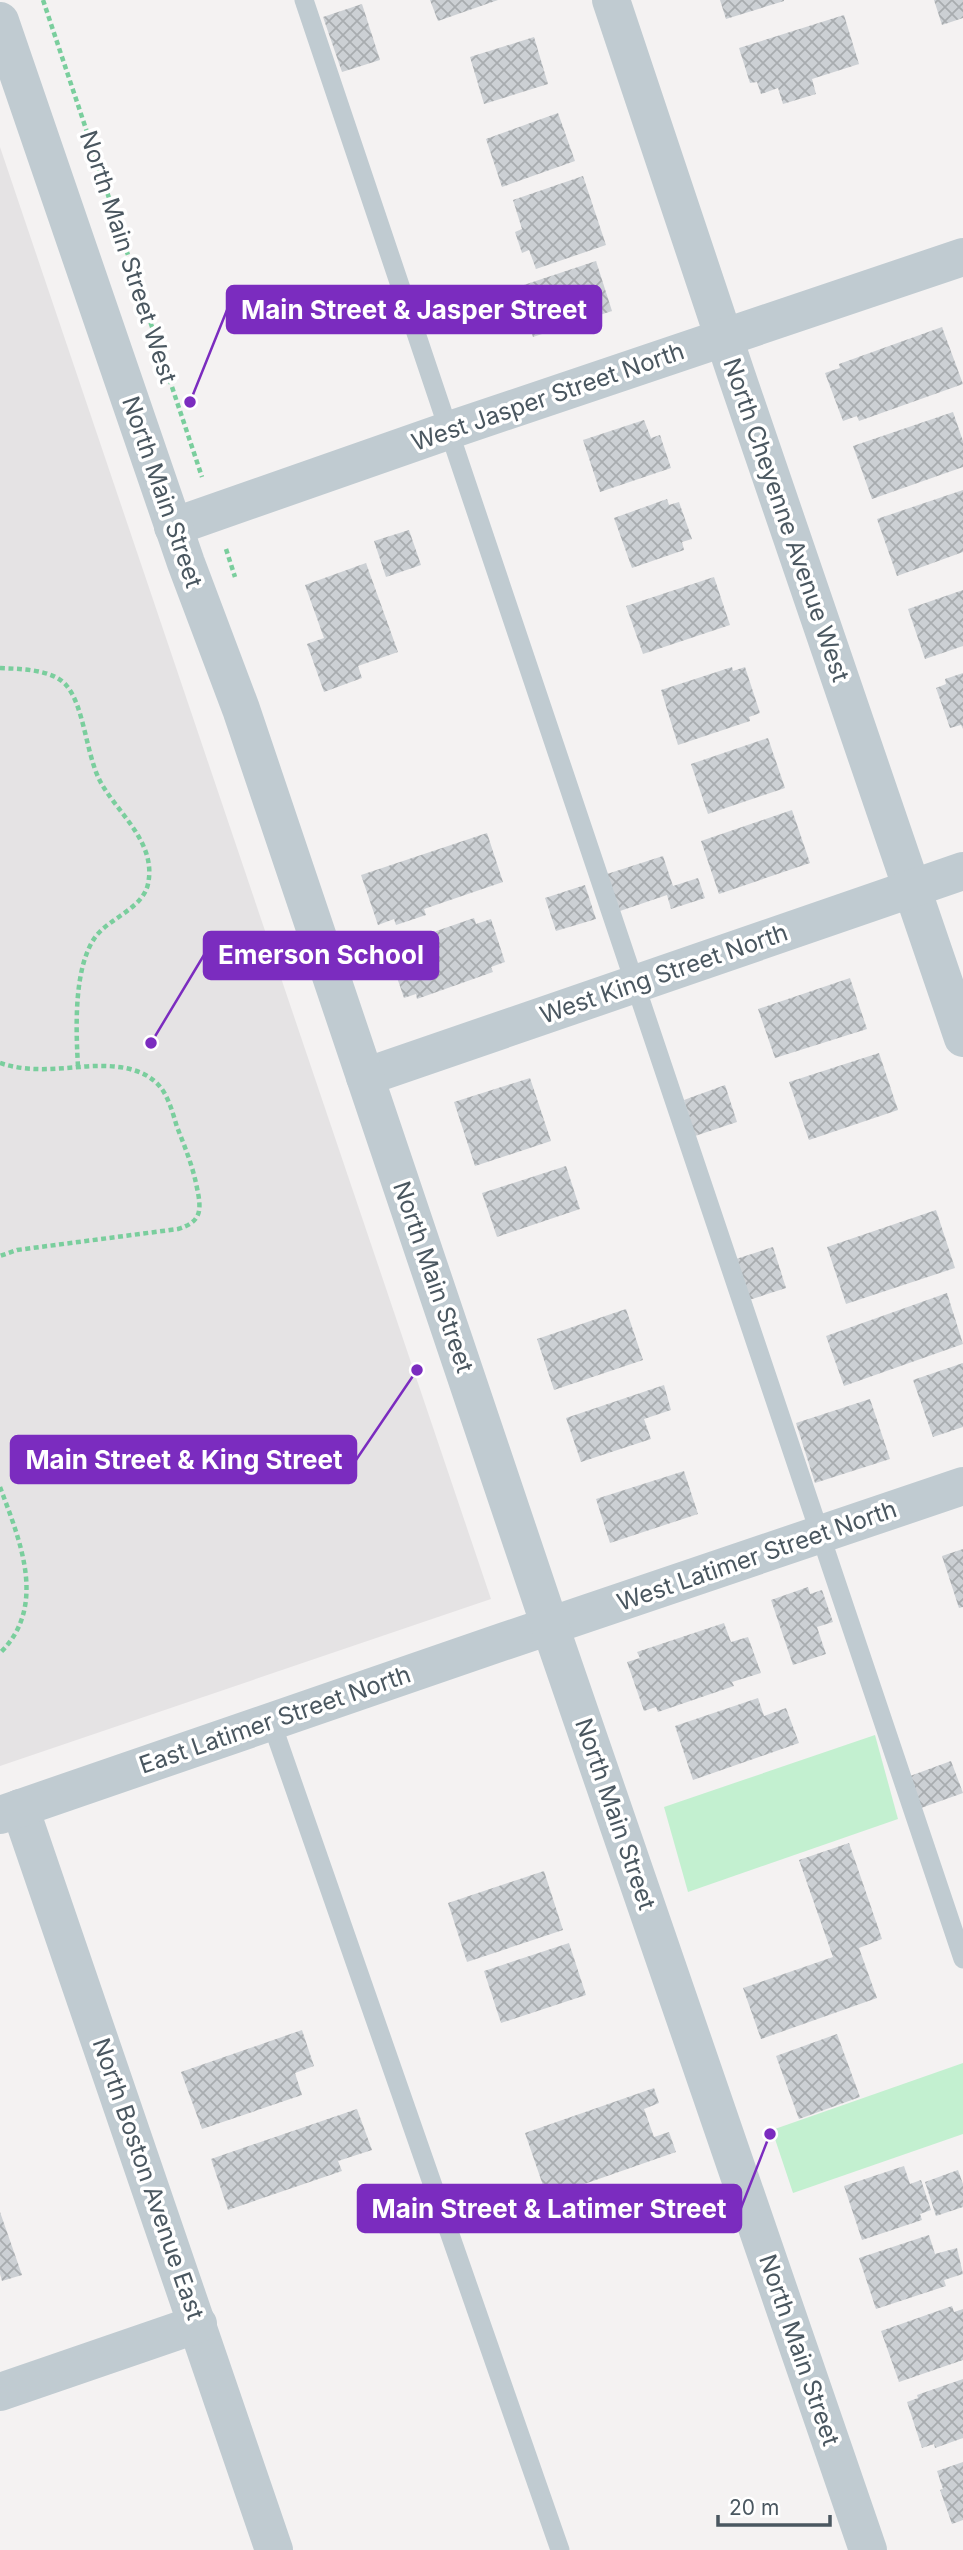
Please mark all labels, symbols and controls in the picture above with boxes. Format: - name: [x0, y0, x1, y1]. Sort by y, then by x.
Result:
- street label: North Main Street West: [74, 127, 183, 387]
- callout: Main Street & Jasper Street: [227, 286, 601, 333]
- text: Main Street & Jasper Street: [241, 294, 587, 325]
- street label: West Jasper Street North: [408, 336, 688, 457]
- street label: North Cheyenne Avenue West: [717, 354, 856, 685]
- street label: North Main Street: [116, 392, 209, 591]
- street label: West King Street North: [536, 917, 792, 1030]
- callout: Emerson School: [204, 932, 438, 979]
- text: Emerson School: [218, 939, 424, 970]
- street label: North Main Street: [387, 1177, 480, 1376]
- callout: Main Street & King Street: [11, 1436, 356, 1483]
- text: Main Street & King Street: [25, 1444, 343, 1475]
- street label: West Latimer Street North: [613, 1494, 900, 1617]
- street label: East Latimer Street North: [135, 1659, 414, 1780]
- street label: North Main Street: [569, 1714, 662, 1913]
- street label: North Boston Avenue East: [87, 2034, 210, 2324]
- callout: Main Street & Latimer Street: [358, 2185, 741, 2232]
- text: Main Street & Latimer Street: [372, 2193, 727, 2224]
- street label: North Main Street: [753, 2250, 846, 2449]
- scale bar: [718, 2484, 830, 2528]
- text: 20 m: [729, 2495, 779, 2520]

